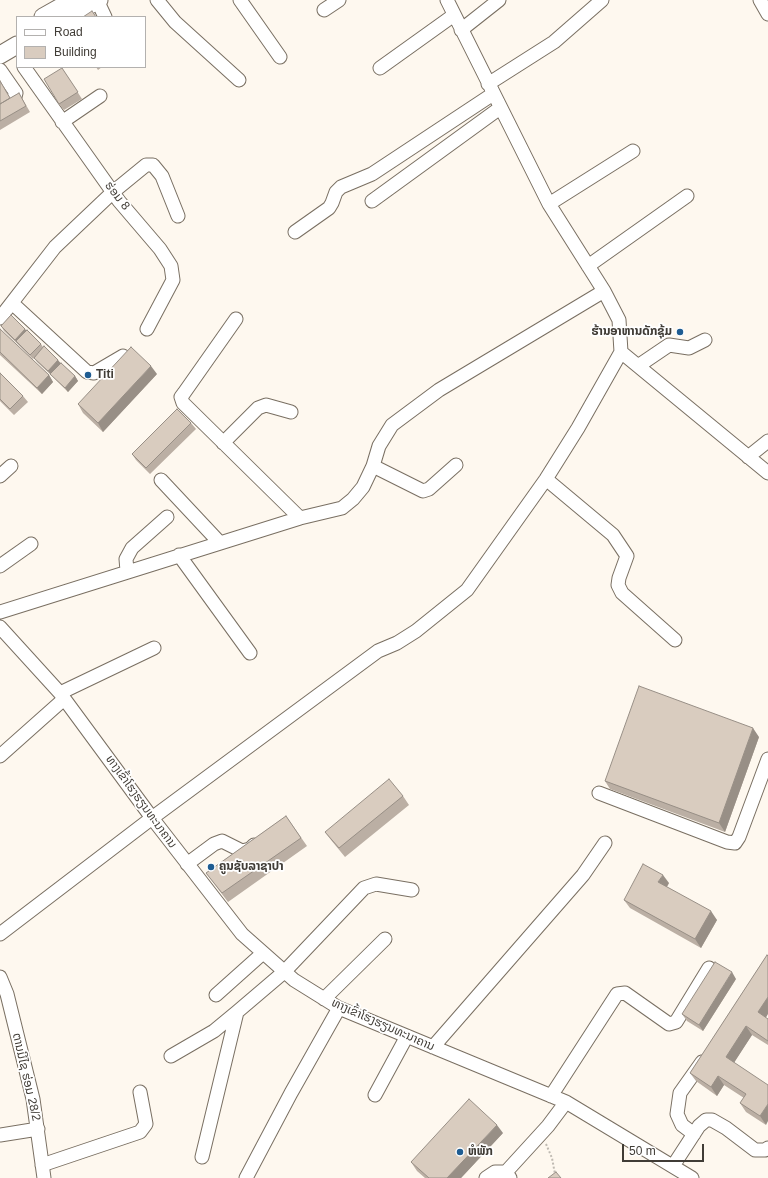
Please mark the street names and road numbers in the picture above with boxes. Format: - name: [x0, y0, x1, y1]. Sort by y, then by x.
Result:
- street label: ຮ່ອມ 8: [101, 179, 133, 213]
- street label: ທາງເຂົ້າໂຮງຮຽນທະນາຄານ: [102, 753, 180, 851]
- street label: ທາງເຂົ້າໂຮງຮຽນທະນາຄານ: [329, 996, 437, 1054]
- street label: ຕານມີໄຊ ຮ່ອມ 28/2: [9, 1032, 43, 1122]

